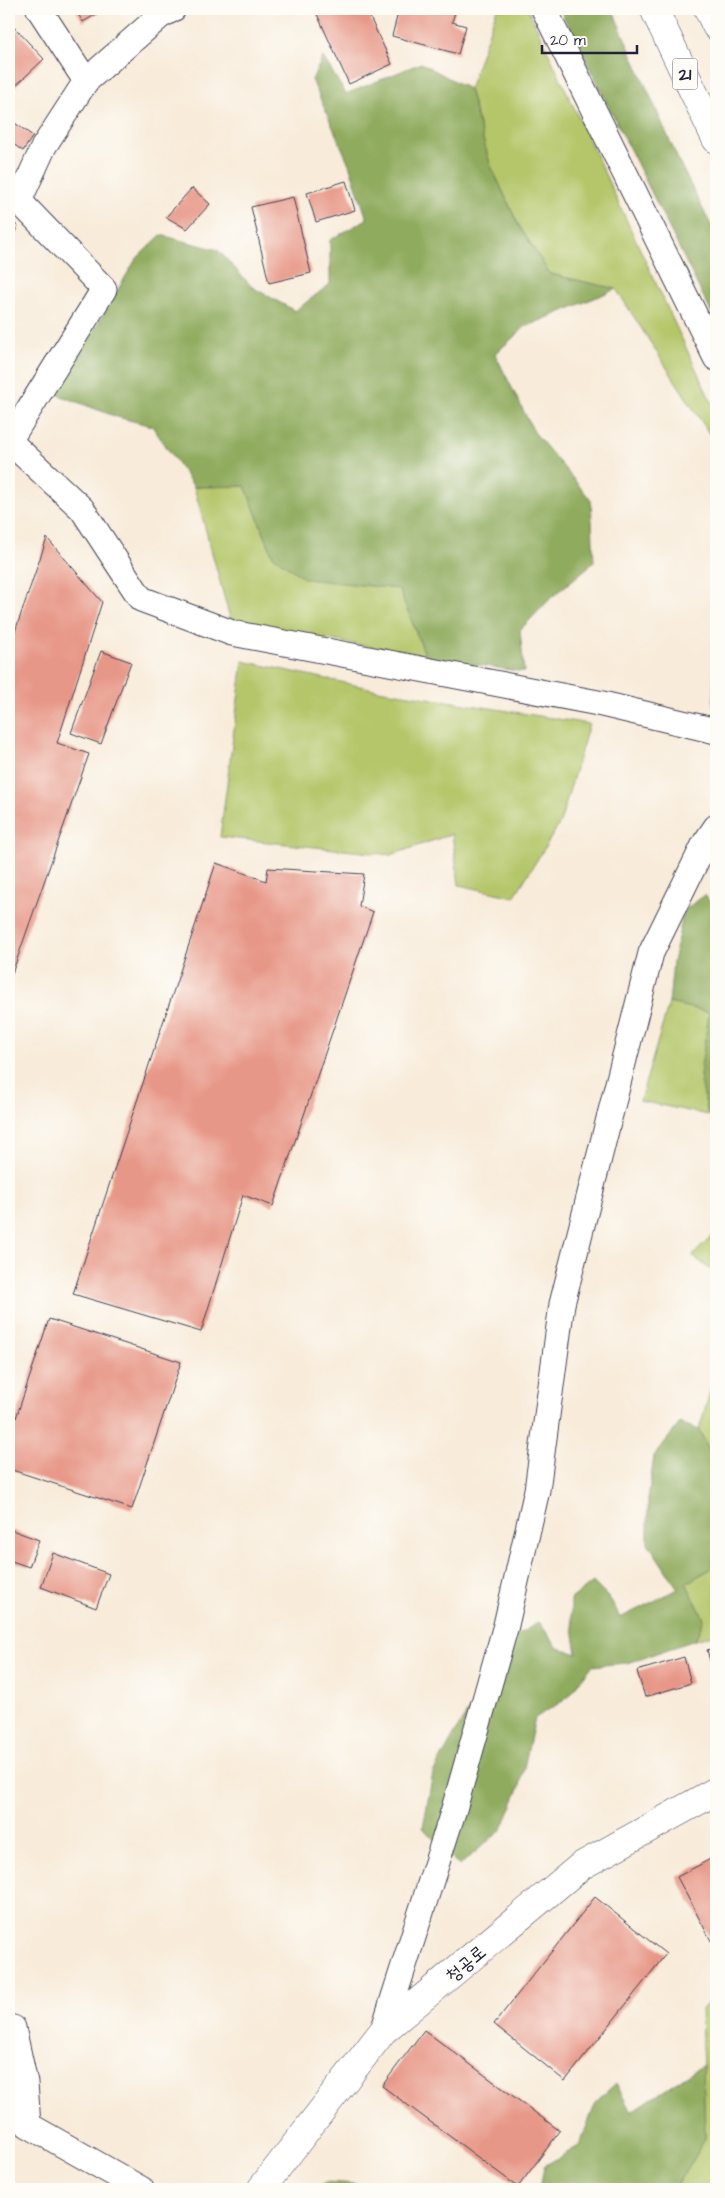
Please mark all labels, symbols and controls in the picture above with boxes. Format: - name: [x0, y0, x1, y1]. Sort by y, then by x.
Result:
- scale bar: [542, 22, 638, 54]
- text: 20 m: [550, 30, 586, 51]
- road number: 21: [672, 59, 698, 90]
- street label: 청공로: [440, 1939, 492, 1989]

